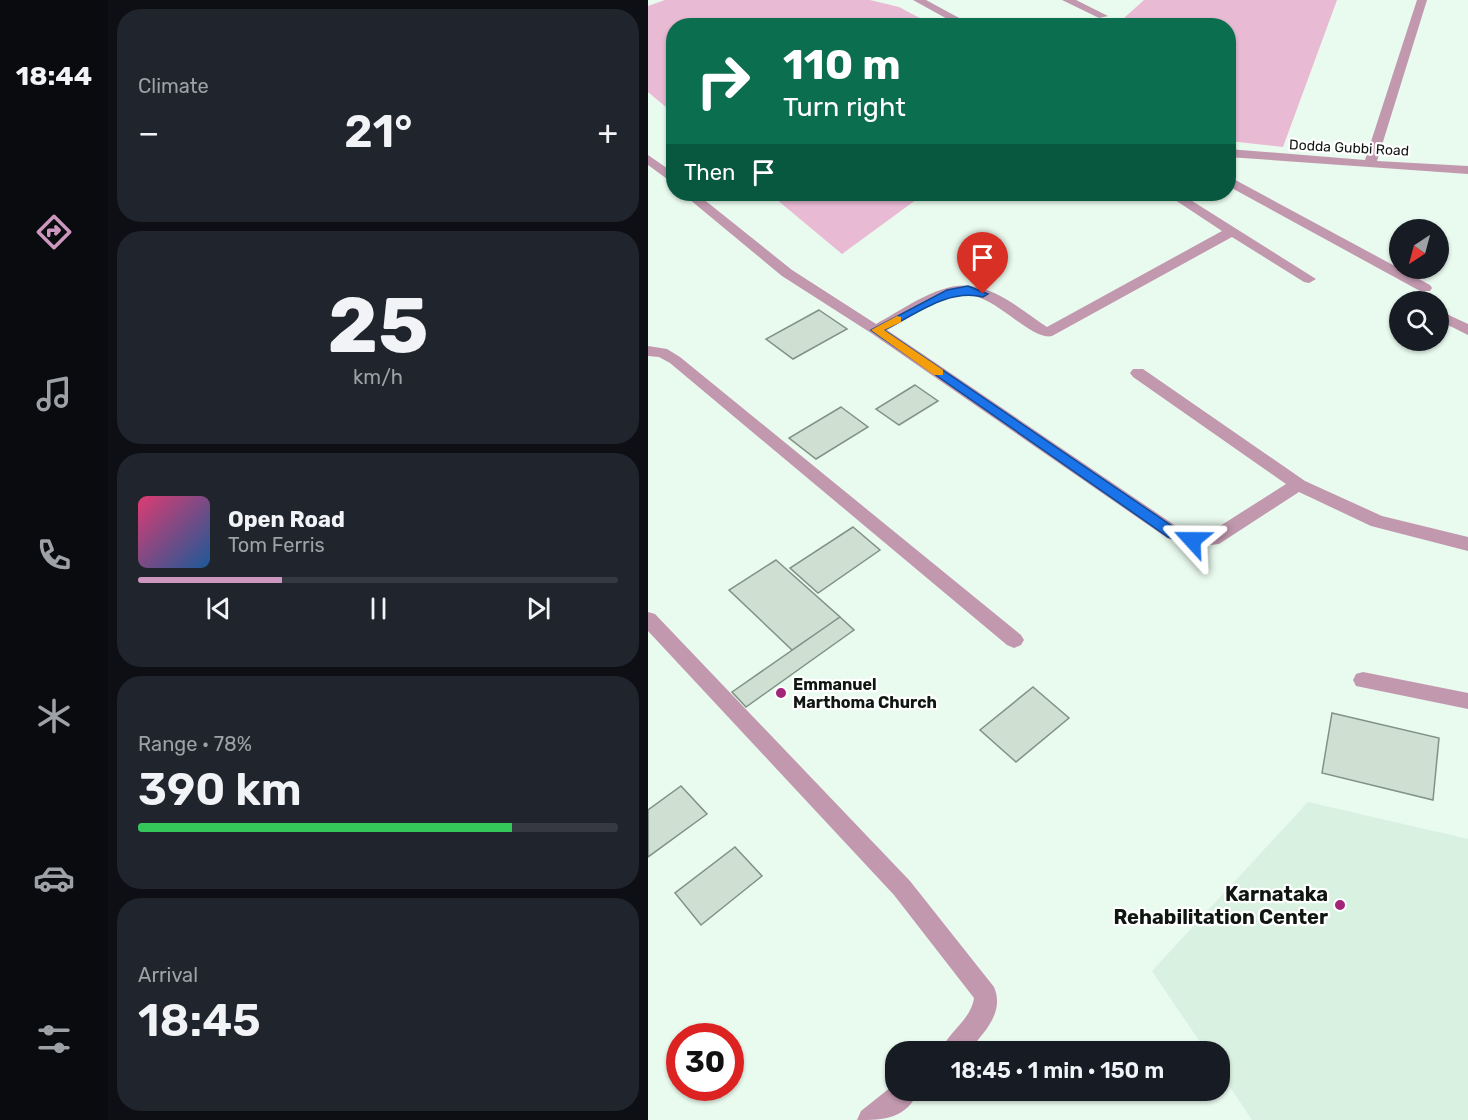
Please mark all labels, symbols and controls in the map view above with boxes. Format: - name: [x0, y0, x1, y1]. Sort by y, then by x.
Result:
- text: 110 m: [783, 40, 901, 90]
- icon: right: [684, 42, 762, 120]
- text: 18:44: [16, 60, 92, 92]
- text: Climate: [138, 74, 209, 98]
- text: Turn right: [783, 91, 906, 123]
- text: 21°: [344, 105, 413, 158]
- text: −: [138, 113, 159, 152]
- text: +: [597, 113, 618, 152]
- street label: Dodda Gubbi Road: [1289, 136, 1409, 160]
- icon: arrive: [747, 156, 780, 189]
- text: Then: [684, 159, 735, 186]
- icon: directions: [33, 211, 75, 253]
- north arrow: [1389, 219, 1449, 279]
- map controls: [1389, 219, 1449, 351]
- pin: [957, 232, 1008, 294]
- icon: arrive: [966, 241, 999, 274]
- text: 25: [327, 279, 429, 372]
- button: search: [1389, 291, 1449, 351]
- text: km/h: [353, 365, 403, 389]
- icon: music: [33, 373, 75, 415]
- text: Open Road: [228, 506, 345, 533]
- position arrow: [1160, 508, 1224, 572]
- text: Tom Ferris: [228, 533, 325, 557]
- icon: phone: [33, 534, 75, 576]
- icon: previous: [202, 592, 235, 625]
- icon: pause: [362, 592, 395, 625]
- icon: next: [522, 592, 555, 625]
- place label: Emmanuel Marthoma Church: [793, 675, 937, 712]
- marker: Emmanuel Marthoma Church: [774, 686, 788, 700]
- icon: climate: [33, 695, 75, 737]
- text: Range · 78%: [138, 732, 252, 756]
- text: 390 km: [138, 763, 302, 816]
- icon: car: [33, 857, 75, 899]
- place label: Karnataka Rehabilitation Center: [1113, 882, 1328, 929]
- marker: Karnataka Rehabilitation Center: [1333, 898, 1347, 912]
- text: Arrival: [138, 963, 198, 987]
- text: 18:45: [138, 994, 261, 1047]
- icon: filters: [33, 1018, 75, 1060]
- speed limit sign: 30: [666, 1023, 744, 1101]
- text: 18:45 · 1 min · 150 m: [951, 1057, 1164, 1084]

